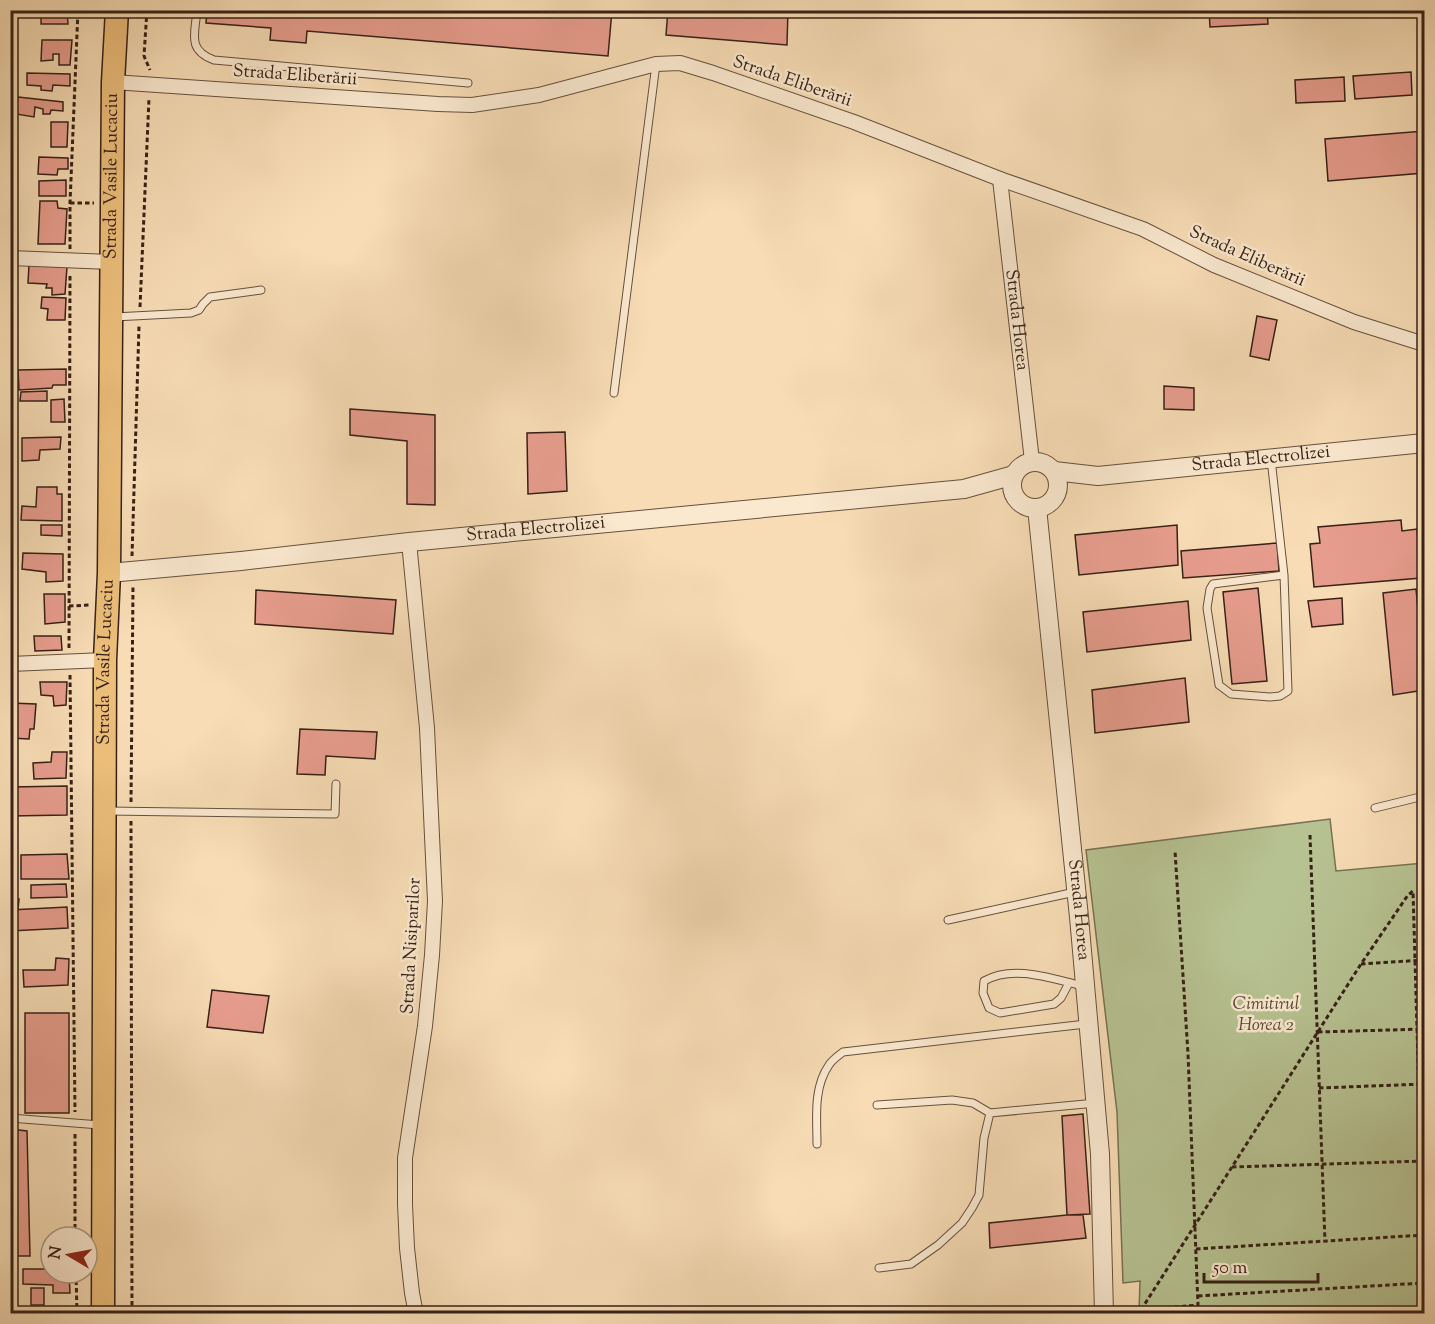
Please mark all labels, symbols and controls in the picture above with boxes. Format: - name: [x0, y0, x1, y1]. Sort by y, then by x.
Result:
- street label: Strada Eliberării: [729, 49, 855, 115]
- street label: Strada Eliberării: [232, 59, 358, 93]
- street label: Strada Vasile Lucaciu: [99, 93, 126, 259]
- street label: Strada Eliberării: [1185, 220, 1309, 294]
- street label: Strada Horea: [997, 268, 1035, 372]
- street label: Strada Electrolizei: [1190, 440, 1332, 479]
- street label: Strada Electrolizei: [465, 510, 606, 549]
- street label: Strada Vasile Lucaciu: [92, 578, 122, 745]
- street label: Strada Horea: [1060, 858, 1096, 962]
- street label: Strada Nisiparilor: [395, 877, 429, 1015]
- park label: Cimitirul Horea 2: [1233, 992, 1300, 1039]
- north arrow: [39, 1225, 99, 1285]
- text: N: [44, 1244, 69, 1261]
- scale bar: [1204, 1246, 1318, 1284]
- text: 50 m: [1212, 1256, 1248, 1282]

